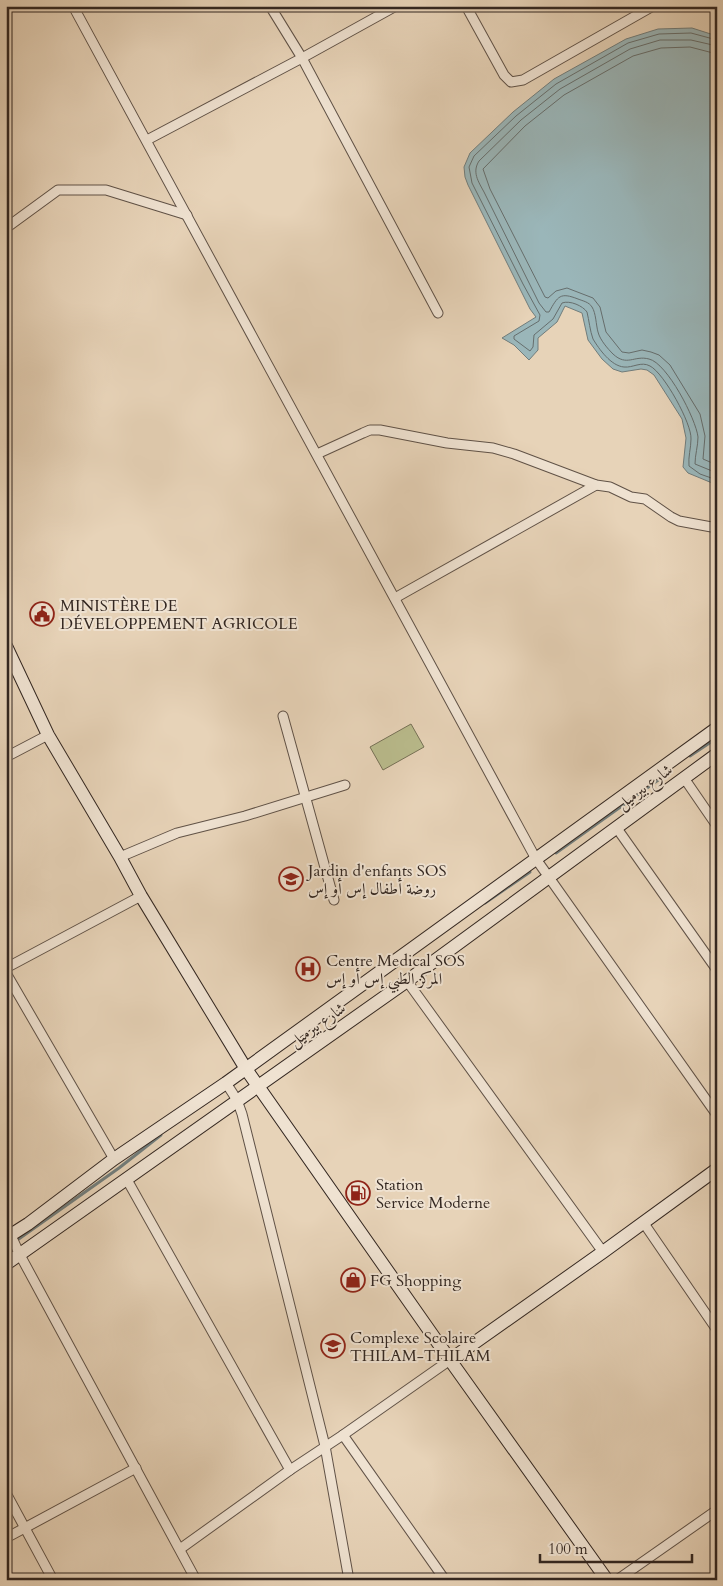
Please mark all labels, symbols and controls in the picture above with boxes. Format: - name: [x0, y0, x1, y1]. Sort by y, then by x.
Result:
- place label: MINISTÈRE DE DÉVELOPPEMENT AGRICOLE: [60, 595, 298, 635]
- public building icon: MINISTÈRE DE DÉVELOPPEMENT AGRICOLE: [29, 601, 55, 627]
- street label: شارع بيرميل: [612, 759, 678, 816]
- place label: Jardin d'enfants SOS روضة أطفال إس أو إس: [306, 860, 447, 900]
- school or university icon: Jardin d'enfants SOS روضة أطفال إس أو إس: [278, 866, 304, 892]
- place label: Centre Medical SOS المركز الطبي إس أو إس: [326, 950, 465, 994]
- hospital icon: Centre Medical SOS المركز الطبي إس أو إس: [295, 956, 321, 982]
- street label: شارع بيرميل: [285, 997, 351, 1054]
- place label: Station Service Moderne: [376, 1174, 490, 1214]
- fuel station icon: Station Service Moderne: [345, 1180, 371, 1206]
- shop icon: FG Shopping: [340, 1267, 366, 1293]
- place label: FG Shopping: [370, 1270, 461, 1292]
- place label: Complexe Scolaire THILAM-THILAM: [350, 1327, 491, 1367]
- school or university icon: Complexe Scolaire THILAM-THILAM: [320, 1333, 346, 1359]
- scale bar: [540, 1531, 693, 1563]
- text: 100 m: [548, 1539, 588, 1559]

